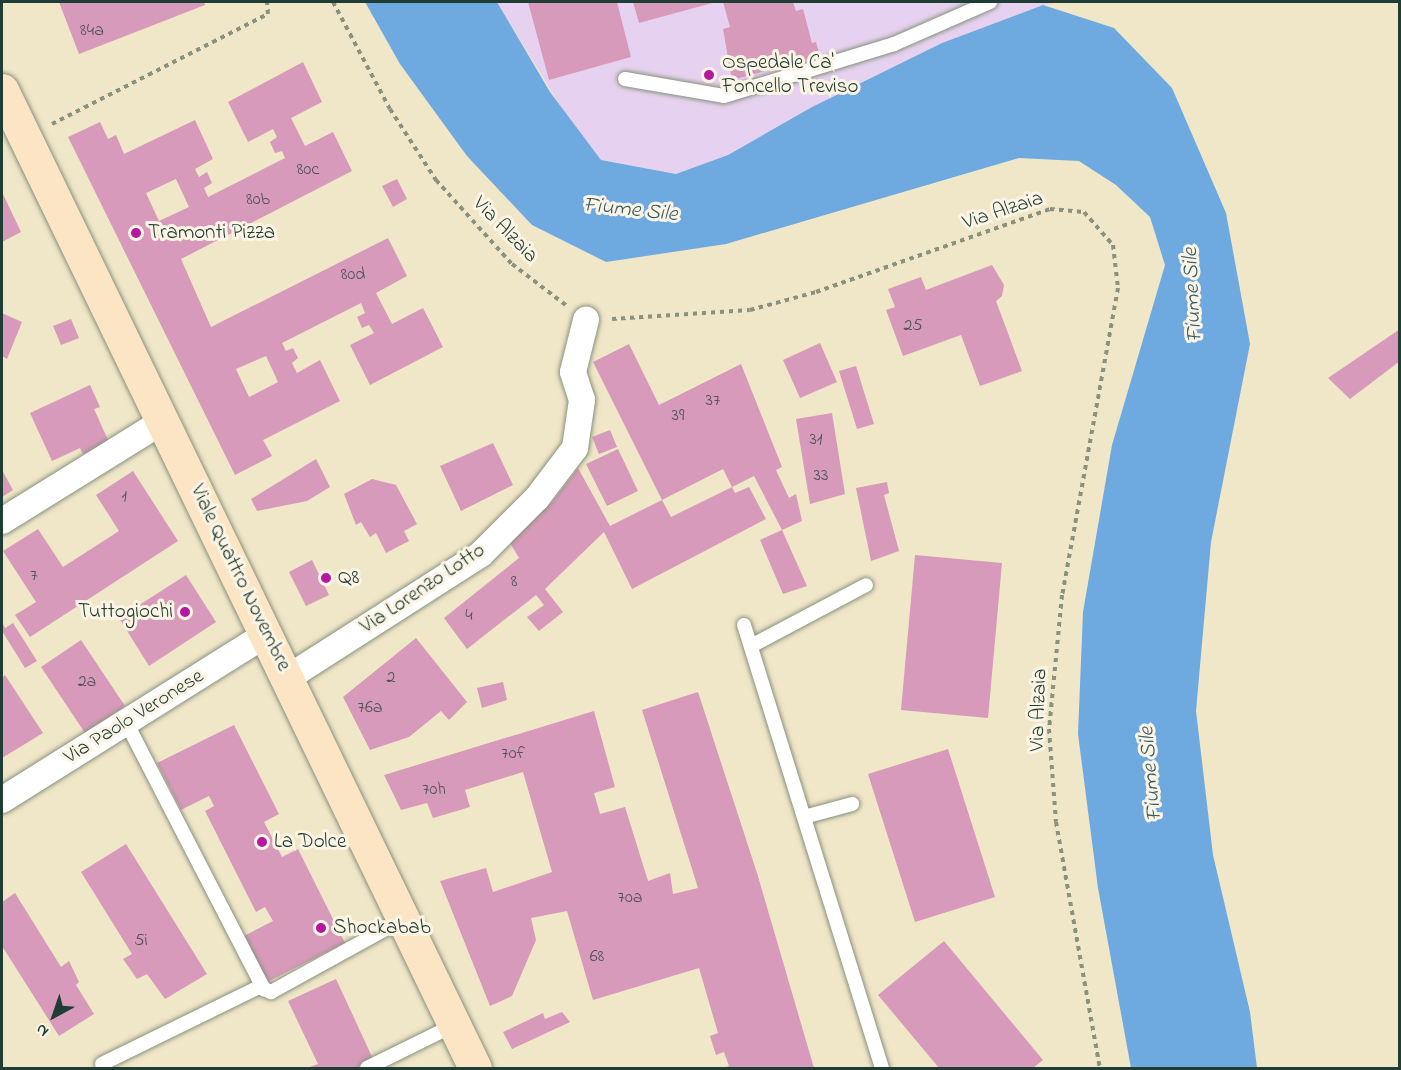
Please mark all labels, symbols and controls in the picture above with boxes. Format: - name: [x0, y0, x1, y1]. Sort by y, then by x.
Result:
- house number: 84a: [80, 20, 104, 42]
- place label: Ospedale Ca' Foncello Treviso: [722, 50, 858, 100]
- marker: Ospedale Ca' Foncello Treviso: [700, 66, 718, 84]
- house number: 80c: [297, 159, 319, 181]
- street label: Via Alzaia: [960, 186, 1046, 236]
- house number: 80b: [246, 189, 270, 211]
- street label: Via Alzaia: [467, 191, 543, 269]
- water label: Fiume Sile: [581, 193, 679, 229]
- place label: Tramonti Pizza: [148, 220, 275, 246]
- marker: Tramonti Pizza: [129, 226, 143, 240]
- water label: Fiume Sile: [1178, 247, 1210, 343]
- house number: 80d: [341, 264, 365, 286]
- house number: 25: [903, 315, 923, 337]
- house number: 37: [706, 390, 720, 412]
- house number: 39: [672, 405, 684, 427]
- house number: 31: [809, 429, 823, 451]
- house number: 33: [814, 465, 828, 487]
- street label: Viale Quattro Novembre: [184, 481, 296, 675]
- house number: 1: [121, 486, 127, 508]
- street label: Via Lorenzo Lotto: [356, 538, 490, 640]
- house number: 7: [30, 565, 38, 587]
- place label: Q8: [338, 565, 359, 591]
- marker: Q8: [319, 571, 333, 585]
- house number: 8: [511, 571, 517, 593]
- place label: Tuttogiochi: [78, 599, 173, 625]
- marker: Tuttogiochi: [178, 605, 192, 619]
- house number: 4: [465, 605, 473, 627]
- street label: Via Paolo Veronese: [59, 664, 209, 770]
- house number: 2: [387, 667, 395, 689]
- street label: Via Alzaia: [1025, 668, 1053, 752]
- house number: 2a: [78, 671, 96, 693]
- house number: 76a: [357, 697, 383, 719]
- water label: Fiume Sile: [1135, 726, 1169, 822]
- house number: 70f: [501, 743, 525, 765]
- house number: 70h: [422, 779, 446, 801]
- place label: La Dolce: [274, 829, 346, 855]
- marker: La Dolce: [255, 835, 269, 849]
- house number: 70a: [618, 887, 642, 909]
- place label: Shockabab: [333, 915, 431, 941]
- marker: Shockabab: [314, 921, 328, 935]
- house number: 5i: [134, 930, 148, 952]
- house number: 68: [590, 946, 604, 968]
- north arrow: [24, 986, 84, 1046]
- text: N: [31, 1017, 54, 1042]

